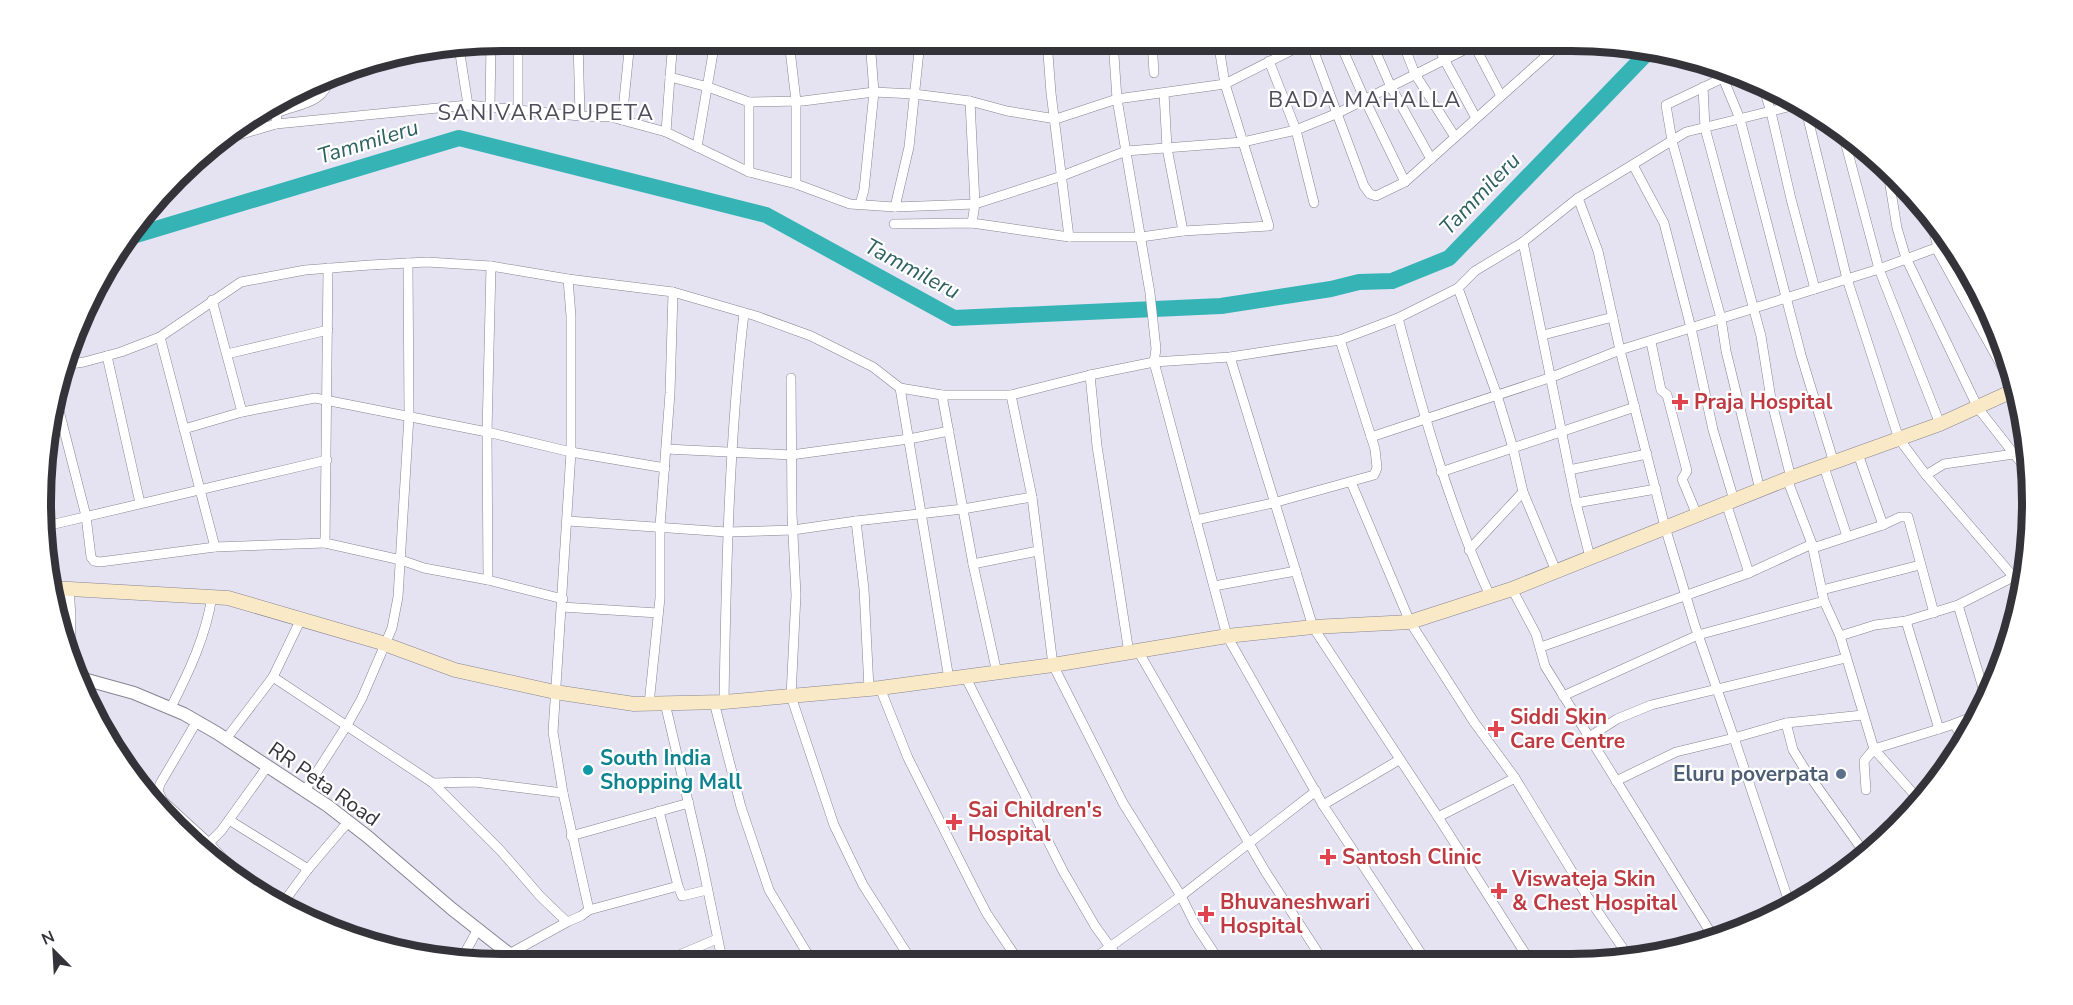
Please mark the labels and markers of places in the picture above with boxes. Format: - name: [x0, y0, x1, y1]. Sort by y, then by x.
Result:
- place label: Praja Hospital: [1694, 388, 1833, 416]
- marker: Praja Hospital: [1671, 393, 1689, 411]
- place label: Siddi Skin Care Centre: [1510, 703, 1625, 755]
- marker: Siddi Skin Care Centre: [1487, 720, 1505, 738]
- place label: South India Shopping Mall: [600, 744, 742, 796]
- place label: Eluru poverpata: [1673, 760, 1829, 788]
- marker: South India Shopping Mall: [581, 763, 595, 777]
- marker: Eluru poverpata: [1834, 767, 1848, 781]
- place label: Sai Children's Hospital: [968, 796, 1102, 848]
- marker: Sai Children's Hospital: [945, 813, 963, 831]
- place label: Santosh Clinic: [1342, 843, 1481, 871]
- marker: Santosh Clinic: [1319, 848, 1337, 866]
- place label: Viswateja Skin & Chest Hospital: [1511, 865, 1678, 917]
- marker: Viswateja Skin & Chest Hospital: [1490, 882, 1508, 900]
- place label: Bhuvaneshwari Hospital: [1220, 888, 1370, 940]
- marker: Bhuvaneshwari Hospital: [1197, 905, 1215, 923]

